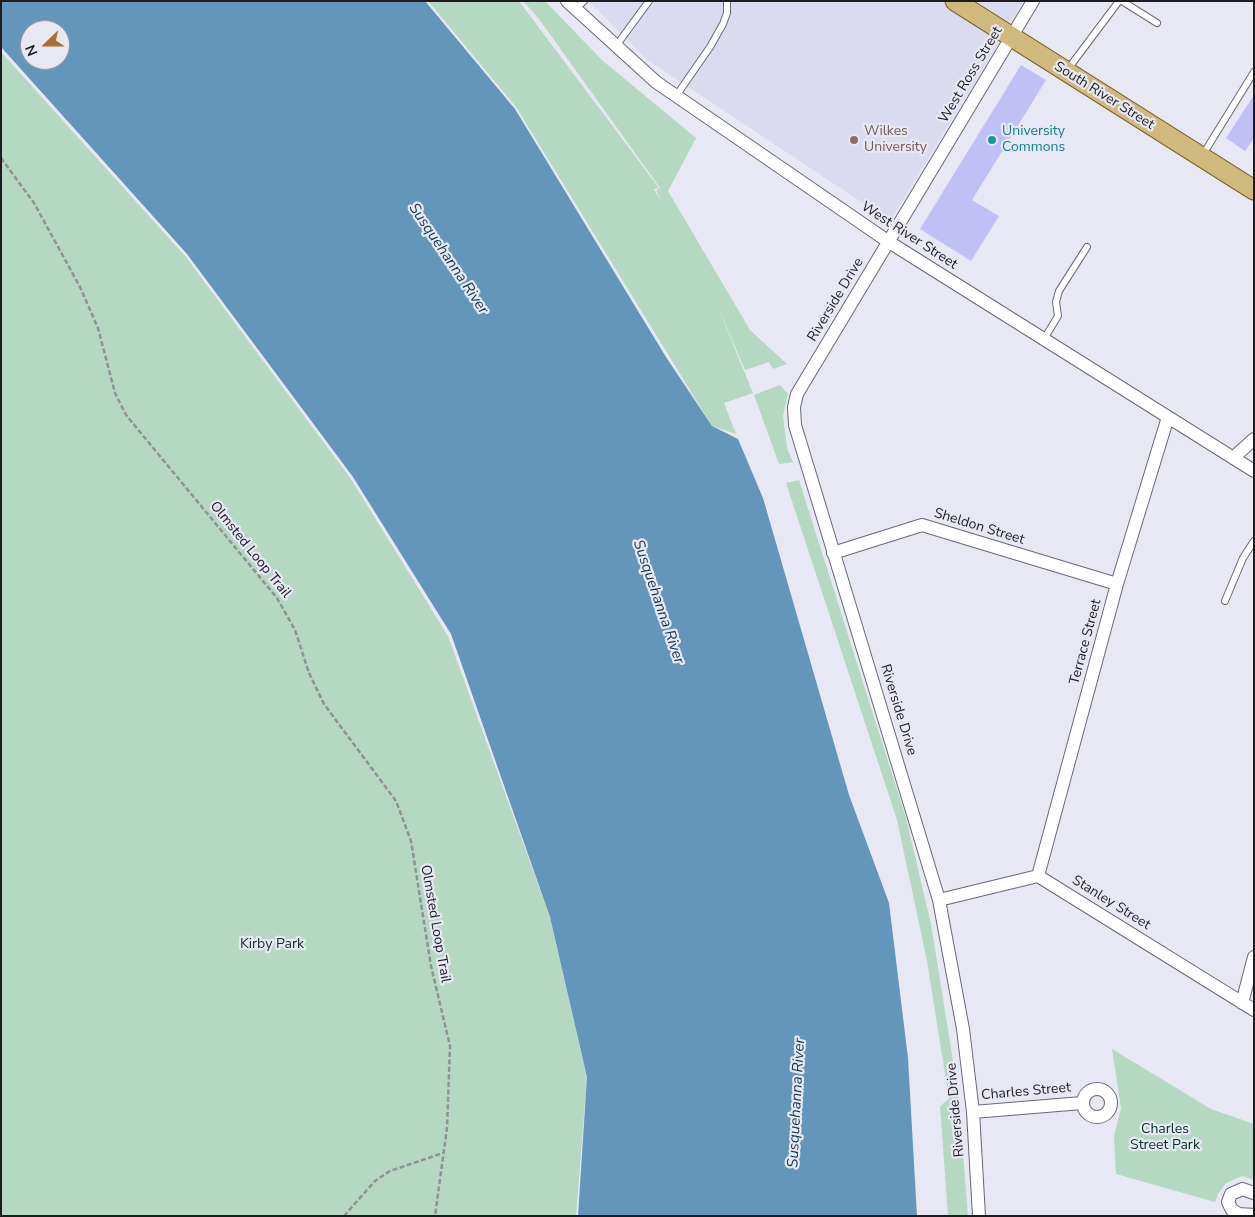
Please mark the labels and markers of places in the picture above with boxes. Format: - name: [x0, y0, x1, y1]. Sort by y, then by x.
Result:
- place label: Wilkes University: [864, 124, 927, 156]
- place label: University Commons: [1002, 124, 1065, 156]
- marker: Wilkes University: [848, 134, 860, 146]
- marker: University Commons: [986, 134, 998, 146]

